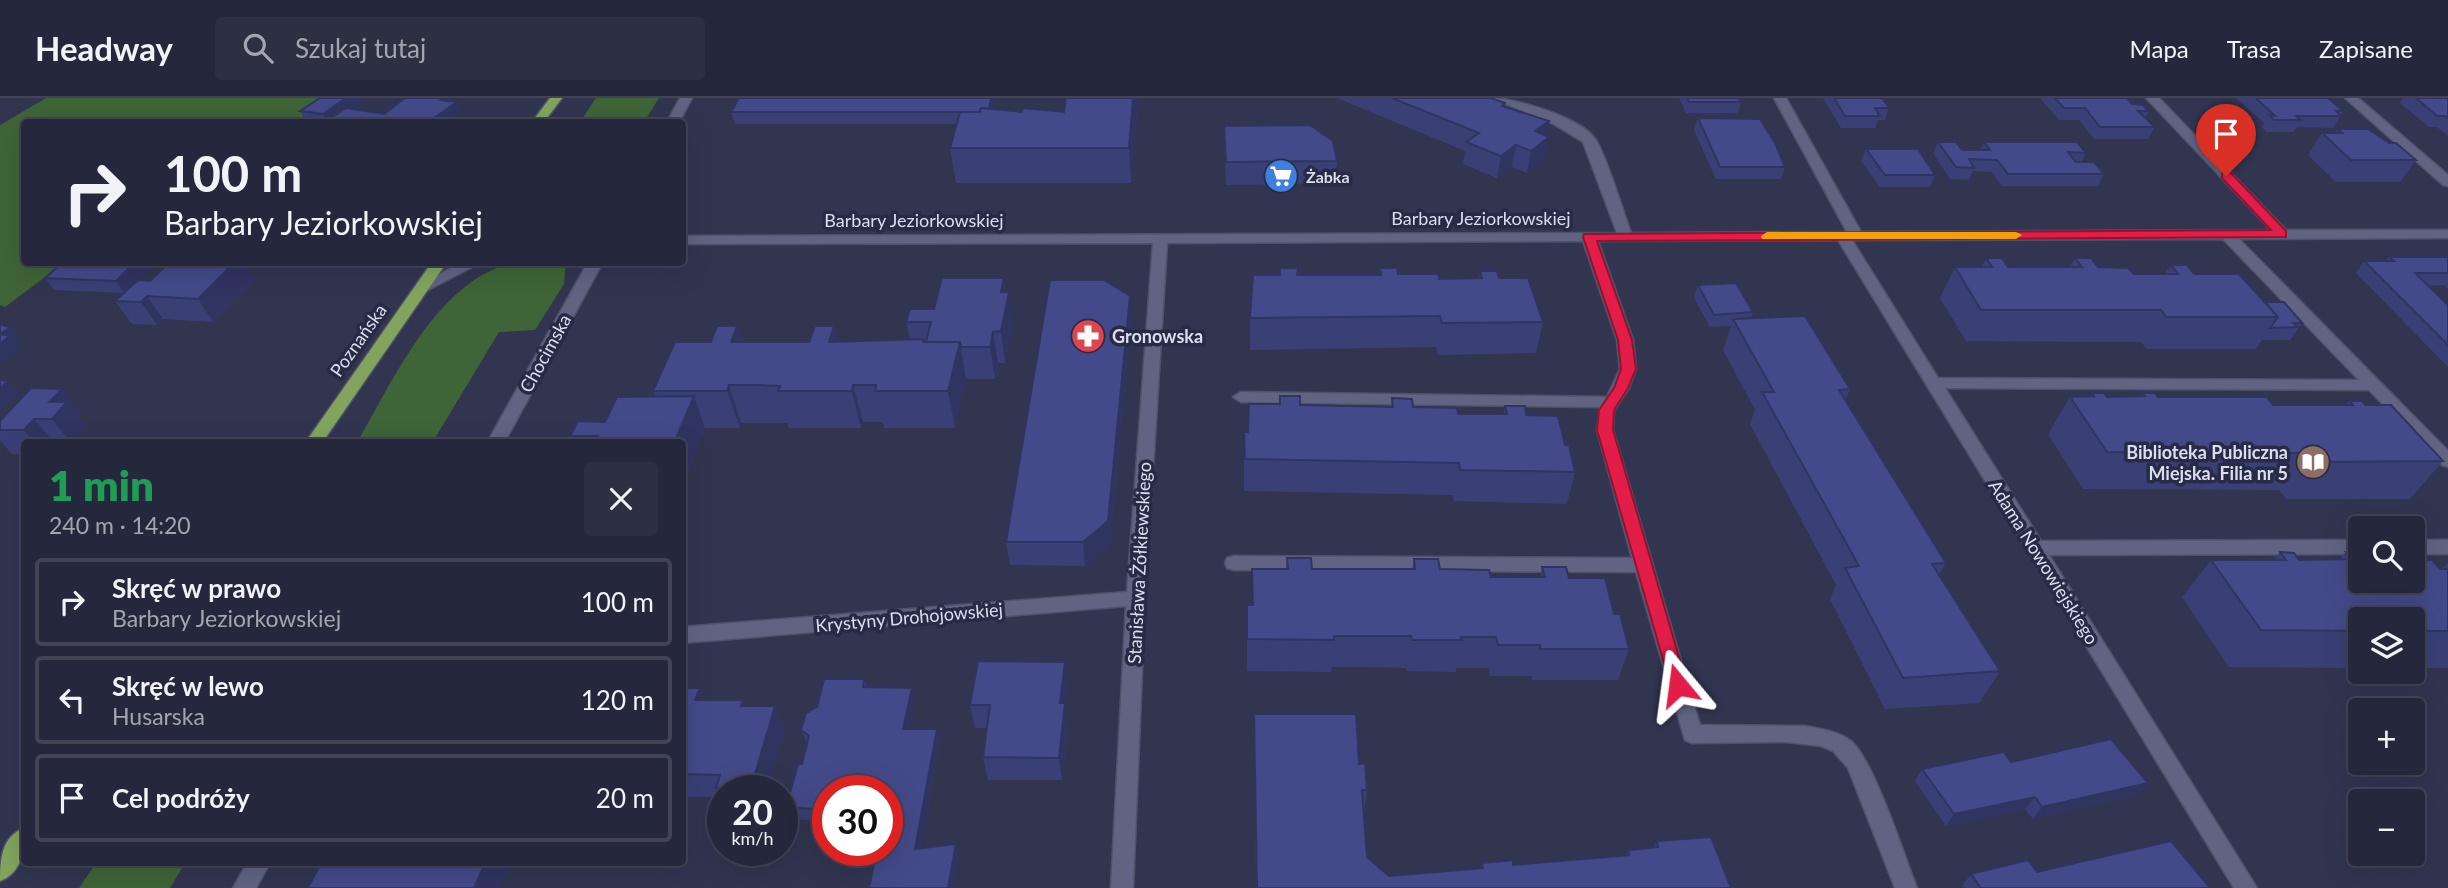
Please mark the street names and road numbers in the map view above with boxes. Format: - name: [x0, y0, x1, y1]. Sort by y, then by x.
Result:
- street label: Barbary Jeziorkowskiej: [1391, 207, 1571, 229]
- street label: Barbary Jeziorkowskiej: [824, 209, 1004, 231]
- street label: Poznańska: [325, 300, 391, 380]
- street label: Chocimska: [515, 310, 575, 396]
- street label: Stanisława Żółkiewskiego: [1123, 461, 1155, 665]
- street label: Adama Nowowiejskiego: [1984, 476, 2104, 648]
- street label: Krystyny Drohojowskiej: [814, 598, 1004, 636]

